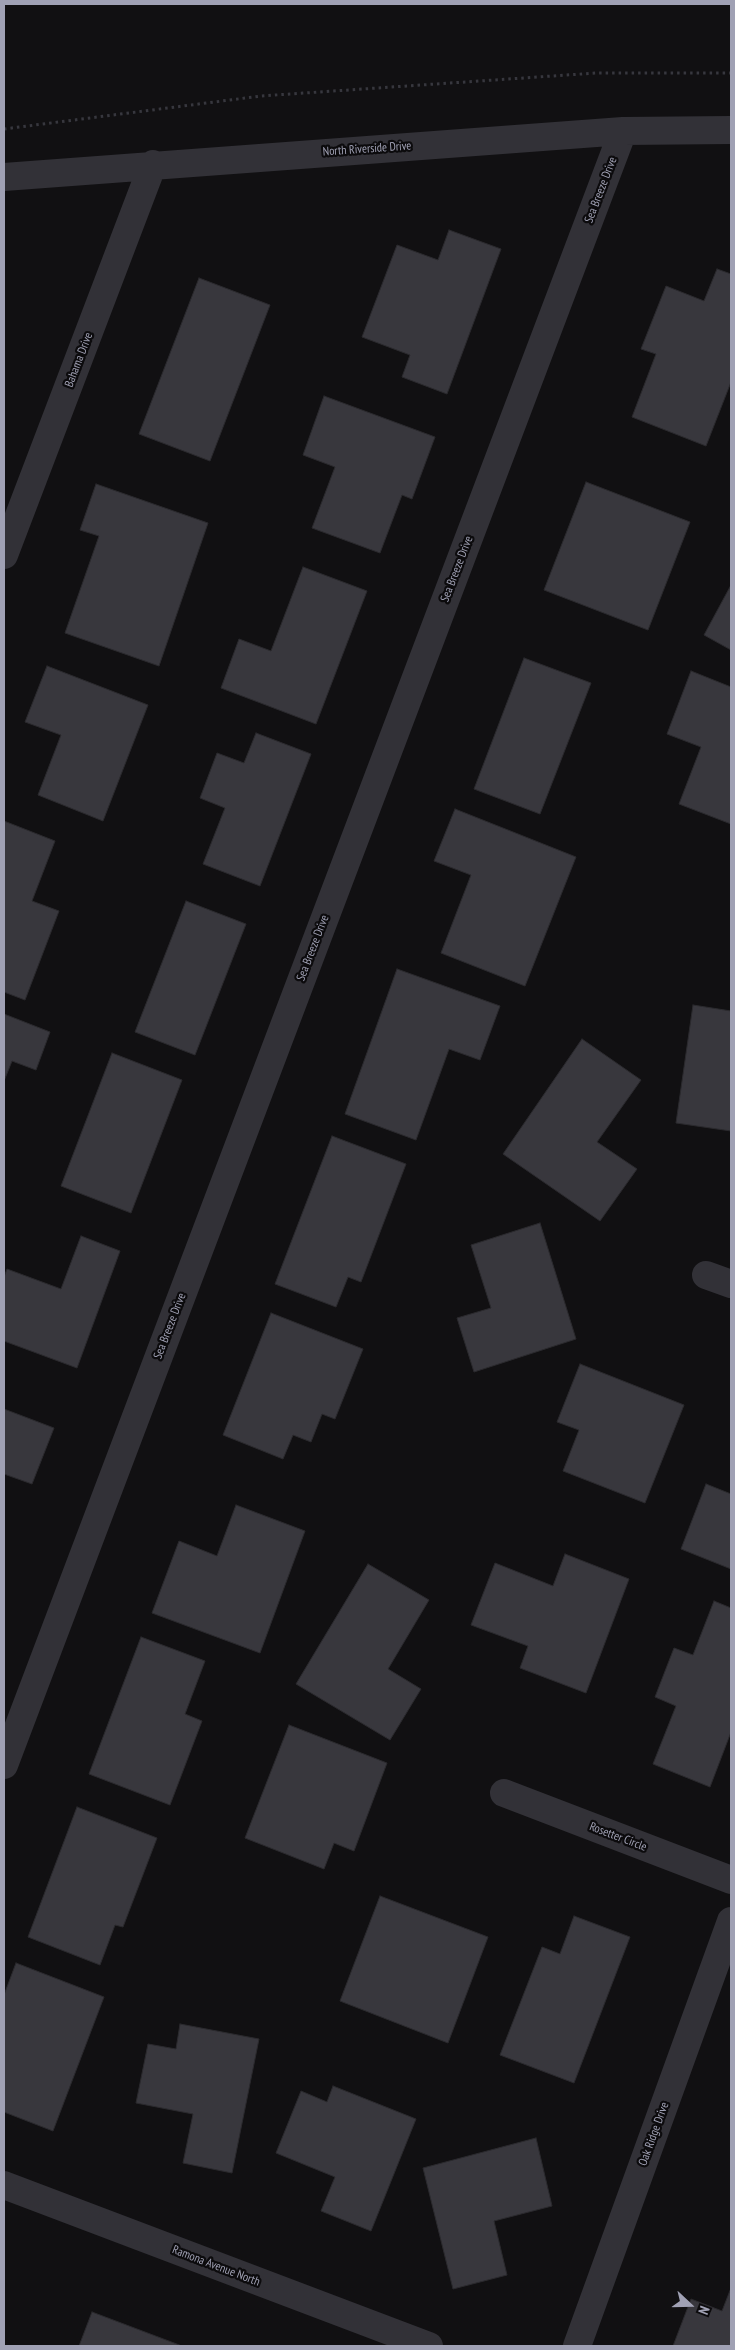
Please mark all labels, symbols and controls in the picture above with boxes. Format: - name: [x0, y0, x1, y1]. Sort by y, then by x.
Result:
- street label: North Riverside Drive: [322, 139, 412, 159]
- street label: Sea Breeze Drive: [582, 155, 620, 225]
- street label: Bahama Drive: [62, 331, 96, 389]
- street label: Sea Breeze Drive: [438, 534, 476, 604]
- street label: Sea Breeze Drive: [294, 913, 332, 983]
- street label: Sea Breeze Drive: [151, 1291, 189, 1361]
- street label: Rosetter Circle: [587, 1819, 649, 1855]
- street label: Oak Ridge Drive: [636, 2100, 672, 2168]
- street label: Ramona Avenue North: [170, 2243, 262, 2289]
- north arrow: [665, 2280, 715, 2330]
- text: N: [694, 2304, 714, 2317]

